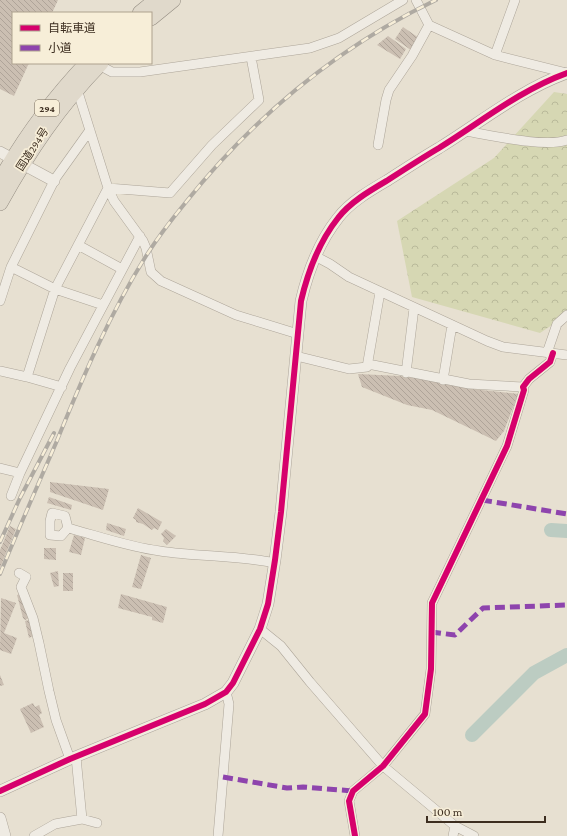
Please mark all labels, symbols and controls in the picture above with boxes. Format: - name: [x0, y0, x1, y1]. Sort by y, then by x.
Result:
- legend: [12, 12, 152, 64]
- text: 自転車道: [48, 21, 96, 35]
- text: 小道: [48, 41, 72, 55]
- road number: 294: [35, 100, 59, 116]
- street label: 国道294号: [14, 125, 50, 173]
- scale bar: [427, 798, 545, 824]
- text: 100 m: [433, 805, 463, 819]

